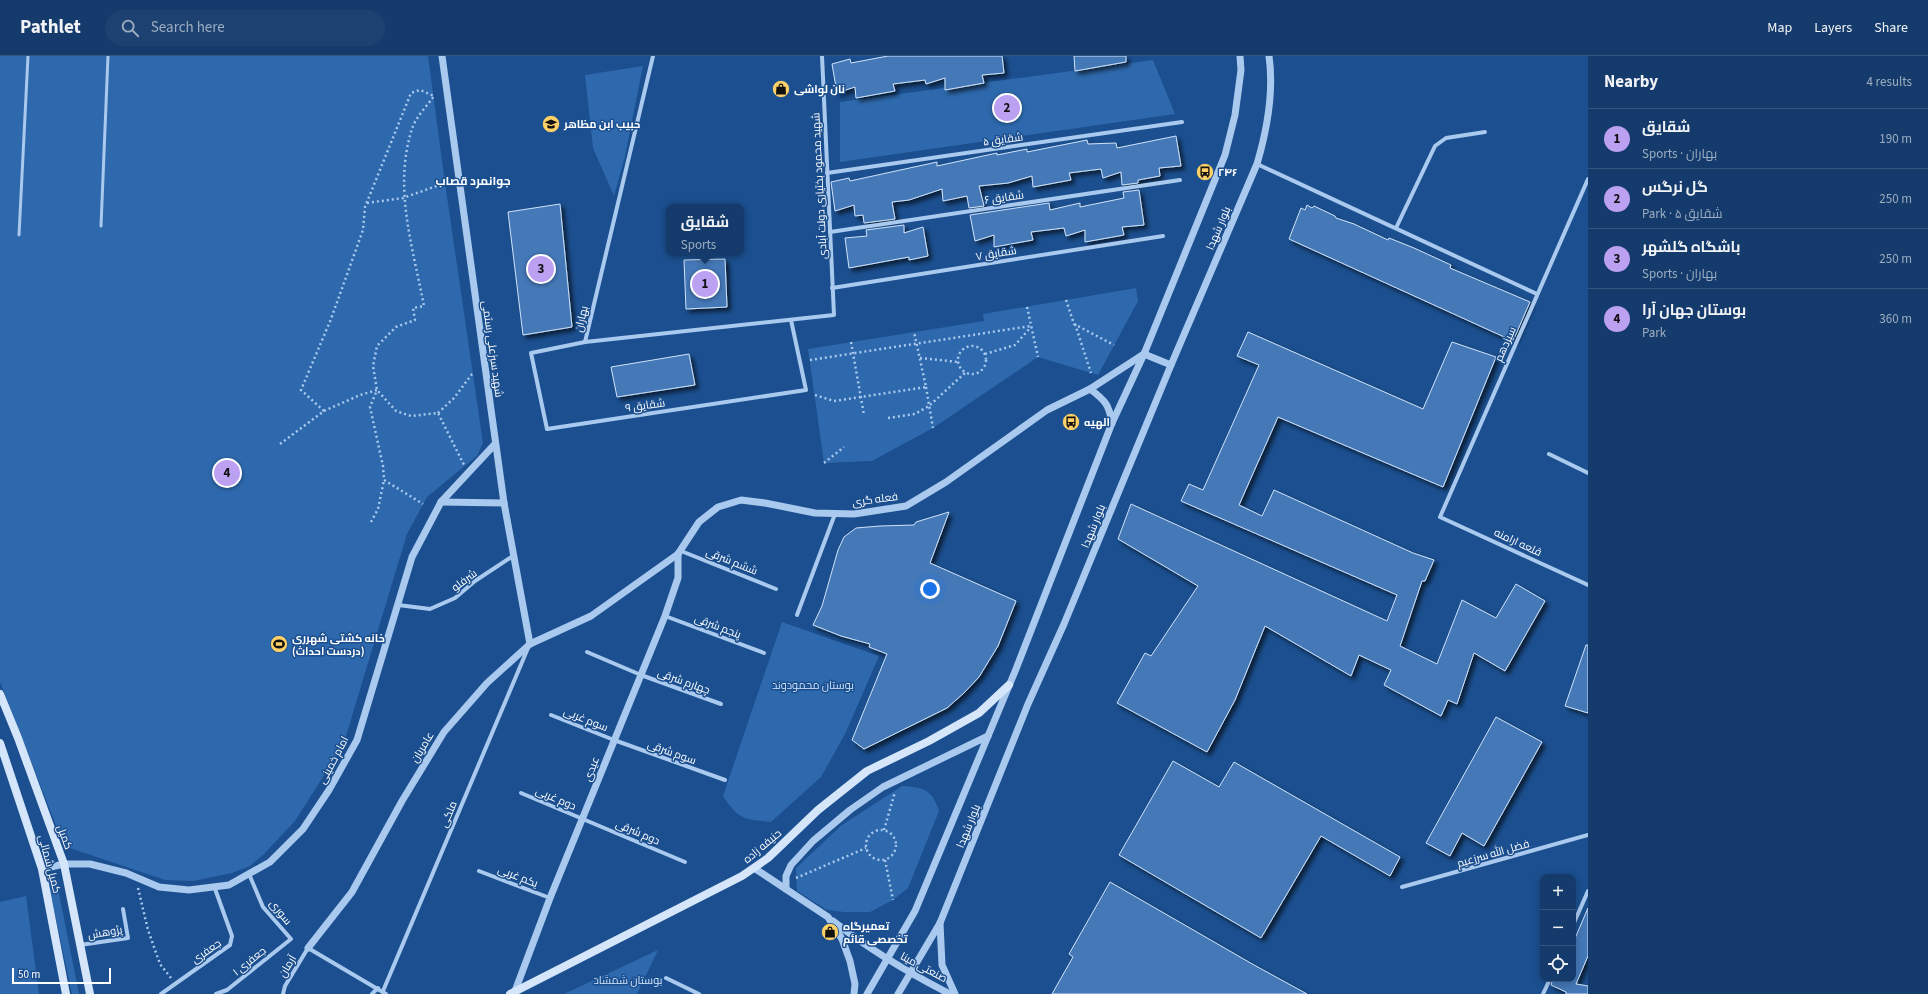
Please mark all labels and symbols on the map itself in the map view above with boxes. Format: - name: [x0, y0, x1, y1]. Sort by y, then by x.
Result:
- shop icon: نان لواشی: [771, 79, 791, 99]
- place label: نان لواشی: [794, 82, 845, 97]
- pin: 2: [994, 93, 1020, 123]
- street label: شهید محمود بختیاری دولت آبادی: [808, 112, 831, 260]
- school or university icon: حبیب ابن مظاهر: [541, 114, 561, 134]
- place label: حبیب ابن مظاهر: [563, 117, 640, 132]
- street label: شقایق ۵: [982, 129, 1024, 150]
- bus stop icon: ۲۴۶: [1195, 162, 1215, 182]
- place label: ۲۴۶: [1218, 165, 1237, 180]
- district label: جوانمرد قصاب: [435, 173, 511, 190]
- street label: شقایق ۶: [983, 187, 1025, 208]
- street label: بلوار شهدا: [1203, 204, 1234, 252]
- street label: شقایق ۷: [975, 243, 1018, 264]
- pin: 3: [528, 254, 554, 284]
- pin: 1: [692, 269, 718, 299]
- street label: شهید سبزعلی رستمی: [478, 300, 507, 398]
- street label: بهاران: [571, 304, 592, 334]
- street label: سیزدهم: [1491, 324, 1520, 364]
- street label: شقایق ۹: [624, 395, 666, 416]
- bus stop icon: الهیه: [1061, 412, 1081, 432]
- place label: الهیه: [1084, 415, 1110, 430]
- pin: 4: [214, 458, 240, 488]
- street label: فعله گری: [851, 489, 899, 510]
- street label: بلوار شهدا: [1078, 502, 1109, 550]
- street label: قلعه ارامنه: [1491, 525, 1544, 560]
- street label: ششم شرقی: [704, 544, 760, 579]
- street label: شرفلو: [448, 566, 480, 595]
- your location: [920, 579, 940, 599]
- street label: پنجم شرقی: [692, 611, 743, 642]
- place label: خانه کشتی شهرری (دردست احداث): [292, 631, 385, 659]
- sports icon: خانه کشتی شهرری (دردست احداث): [269, 634, 289, 654]
- street label: چهارم شرقی: [655, 665, 712, 698]
- park label: بوستان محمودوند: [772, 678, 854, 693]
- street label: سوم غربی: [561, 704, 610, 735]
- street label: عامریان: [407, 729, 438, 766]
- street label: امام خمینی: [315, 734, 352, 787]
- street label: سوم شرقی: [645, 737, 698, 768]
- street label: عیدی: [580, 755, 603, 784]
- street label: دوم غربی: [533, 783, 578, 814]
- street label: ملکی: [436, 799, 461, 830]
- street label: بلوار شهدا: [953, 802, 984, 850]
- street label: دوم شرقی: [613, 816, 662, 849]
- street label: کمیل: [53, 823, 76, 852]
- street label: حنیفه زاده: [740, 826, 785, 867]
- street label: کمیل شمالی: [35, 833, 65, 895]
- street label: فضل الله سرزعیم: [1455, 835, 1531, 871]
- street label: یکم غربی: [495, 862, 540, 891]
- street label: سوری: [266, 897, 295, 928]
- place label: تعمیرگاه تخصصی قائم: [843, 919, 909, 947]
- street label: پژوهش: [87, 922, 124, 943]
- shop icon: تعمیرگاه تخصصی قائم: [820, 922, 840, 942]
- street label: جعفری: [188, 936, 224, 967]
- street label: جعفری ۱: [229, 943, 269, 979]
- street label: صنعتی مینا: [898, 949, 950, 986]
- street label: آرمان: [275, 952, 300, 980]
- scale bar: [12, 966, 111, 985]
- park label: بوستان شمشاد: [594, 973, 663, 988]

